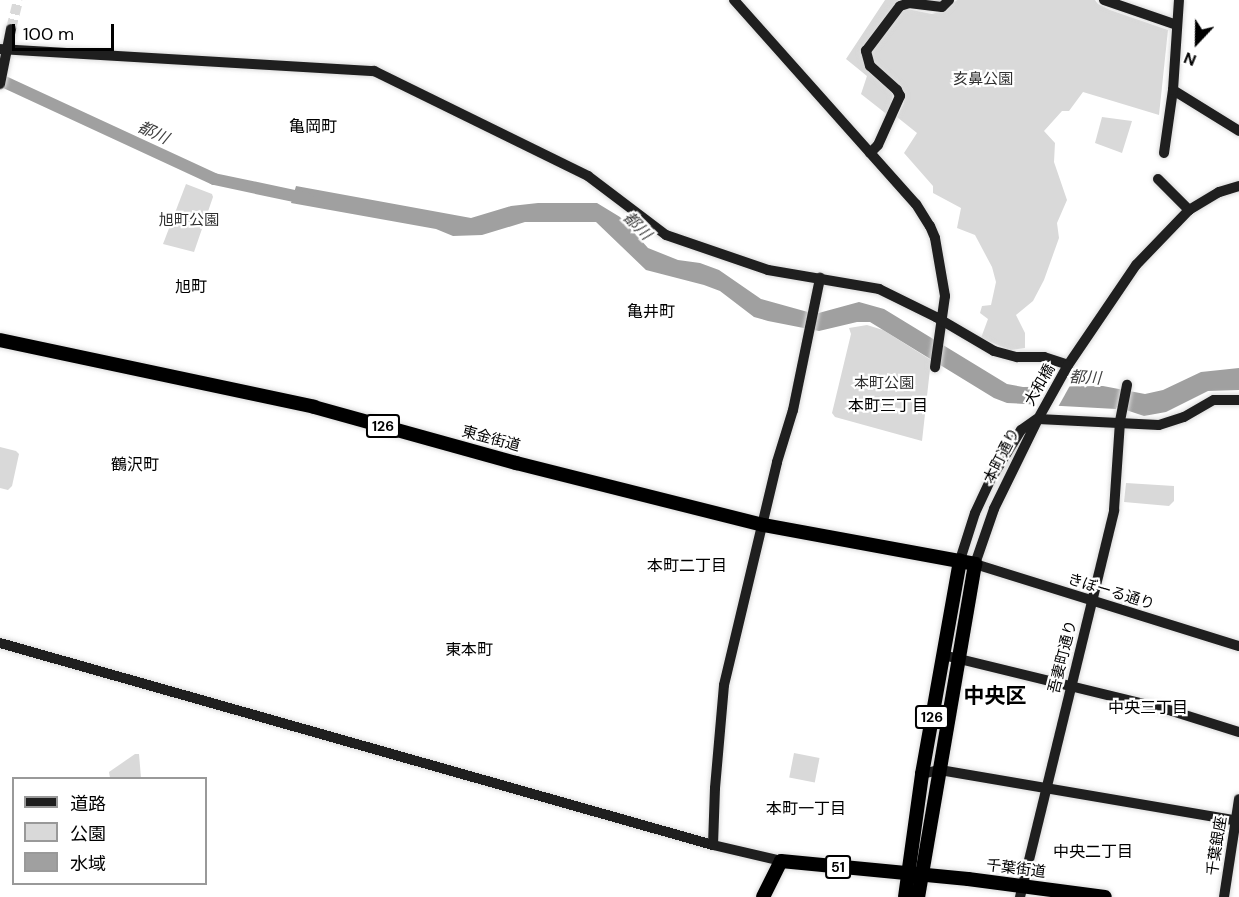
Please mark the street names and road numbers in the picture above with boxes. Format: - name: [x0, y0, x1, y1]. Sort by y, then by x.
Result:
- street label: 大和橋: [1021, 361, 1059, 409]
- road number: 126: [365, 415, 401, 437]
- street label: 東金街道: [460, 423, 522, 455]
- street label: 本町通り: [980, 425, 1024, 487]
- street label: きぼーる通り: [1065, 570, 1157, 614]
- street label: 吾妻町通り: [1045, 618, 1081, 696]
- road number: 126: [914, 706, 950, 728]
- street label: 千葉銀座: [1203, 815, 1231, 877]
- road number: 51: [824, 856, 852, 878]
- street label: 千葉街道: [985, 856, 1047, 882]

